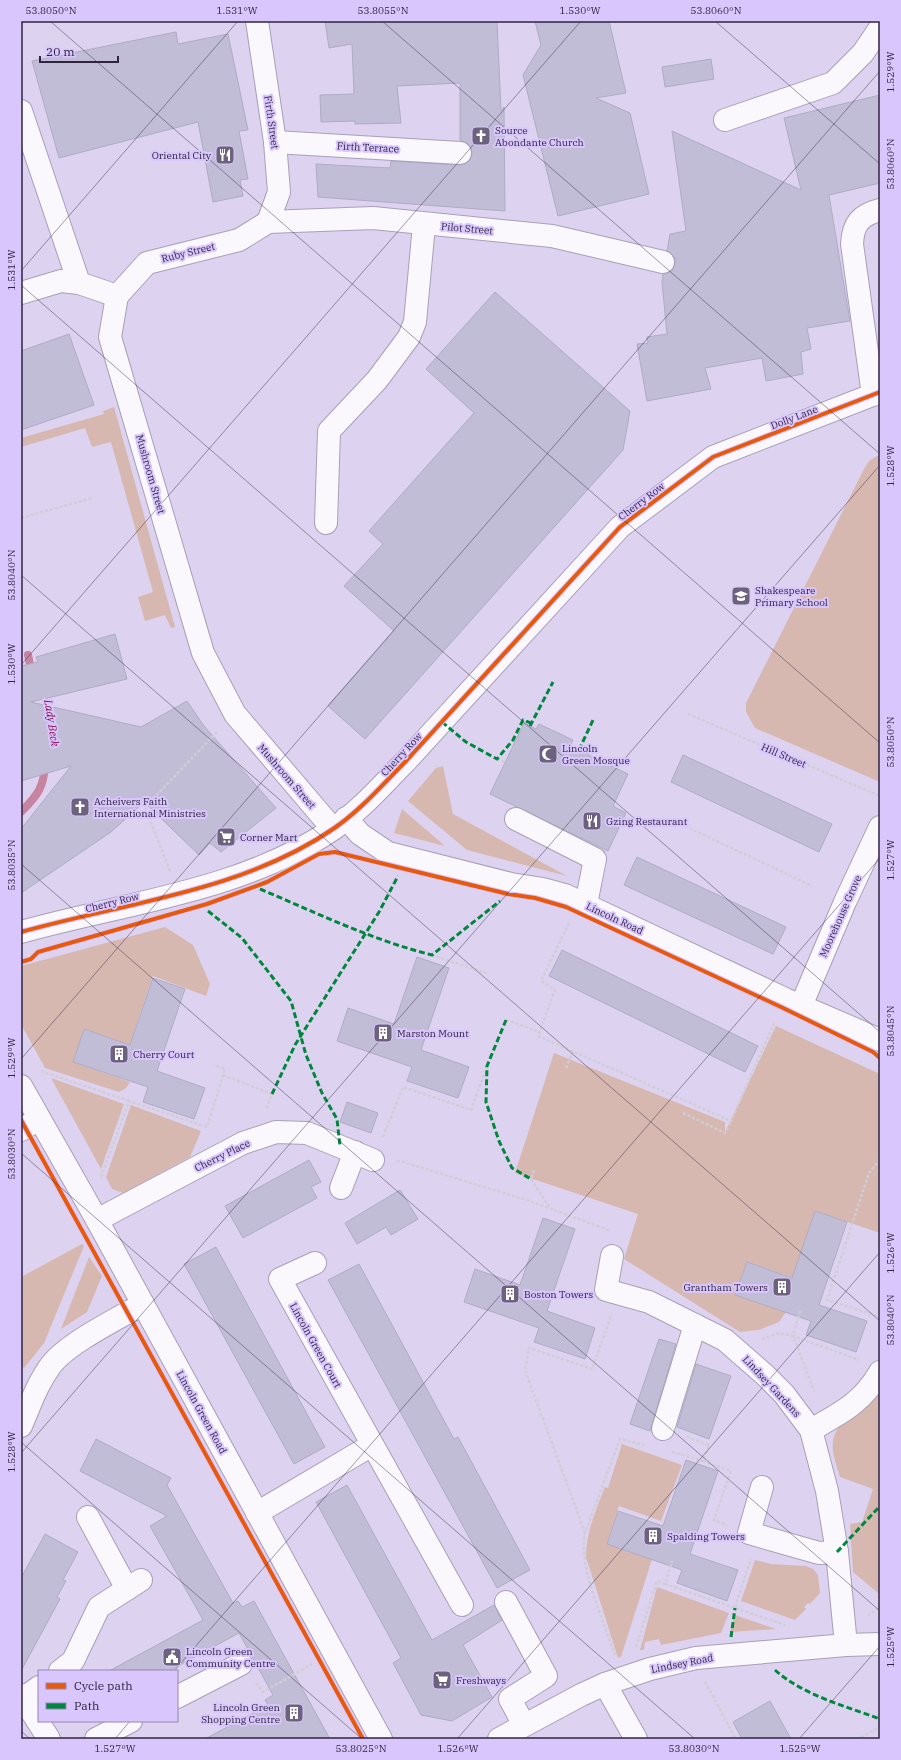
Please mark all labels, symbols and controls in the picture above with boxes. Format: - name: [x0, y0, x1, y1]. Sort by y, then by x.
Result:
- text: 53.8050°N: [25, 4, 77, 17]
- text: 1.531°W: [216, 4, 258, 17]
- text: 53.8055°N: [357, 4, 409, 17]
- text: 1.530°W: [559, 4, 601, 17]
- text: 53.8060°N: [690, 4, 742, 17]
- scale bar: [40, 38, 118, 64]
- text: 20 m: [46, 44, 75, 59]
- text: 1.529°W: [884, 51, 897, 93]
- street label: Firth Street: [261, 94, 282, 150]
- place label: Source Abondante Church: [495, 124, 584, 149]
- church icon: Source Abondante Church: [470, 125, 492, 147]
- text: 53.8060°N: [884, 138, 897, 190]
- street label: Firth Terrace: [337, 139, 399, 156]
- restaurant icon: Oriental City: [214, 144, 236, 166]
- place label: Oriental City: [152, 149, 212, 162]
- street label: Pilot Street: [440, 220, 494, 237]
- street label: Ruby Street: [160, 239, 217, 265]
- text: 1.531°W: [5, 249, 18, 291]
- street label: Dolly Lane: [769, 403, 820, 432]
- street label: Mushroom Street: [133, 433, 168, 516]
- text: 1.528°W: [884, 445, 897, 487]
- street label: Cherry Row: [615, 480, 667, 523]
- text: 53.8040°N: [5, 549, 18, 601]
- place label: Shakespeare Primary School: [755, 584, 828, 609]
- school or university icon: Shakespeare Primary School: [730, 585, 752, 607]
- text: 1.530°W: [5, 643, 18, 685]
- water label: Lady Beck: [41, 698, 63, 748]
- text: 53.8050°N: [884, 716, 897, 768]
- street label: Cherry Row: [378, 730, 425, 779]
- street label: Hill Street: [759, 740, 809, 771]
- street label: Mushroom Street: [255, 741, 319, 812]
- place label: Lincoln Green Mosque: [562, 742, 630, 767]
- mosque icon: Lincoln Green Mosque: [537, 743, 559, 765]
- place label: Acheivers Faith International Ministries: [94, 795, 206, 820]
- church icon: Acheivers Faith International Ministries: [69, 796, 91, 818]
- restaurant icon: Gzing Restaurant: [581, 810, 603, 832]
- place label: Gzing Restaurant: [606, 815, 688, 828]
- supermarket icon: Corner Mart: [215, 826, 237, 848]
- place label: Corner Mart: [240, 831, 298, 844]
- text: 53.8035°N: [5, 839, 18, 891]
- text: 1.527°W: [884, 839, 897, 881]
- street label: Moorehouse Grove: [817, 873, 864, 959]
- street label: Cherry Row: [84, 889, 141, 915]
- street label: Lincoln Road: [584, 900, 646, 937]
- text: 53.8045°N: [884, 1005, 897, 1057]
- building icon: Marston Mount: [372, 1022, 394, 1044]
- place label: Marston Mount: [397, 1027, 469, 1040]
- text: 1.529°W: [5, 1037, 18, 1079]
- building icon: Cherry Court: [108, 1043, 130, 1065]
- place label: Cherry Court: [133, 1048, 195, 1061]
- text: 53.8030°N: [5, 1128, 18, 1180]
- street label: Cherry Place: [192, 1136, 252, 1174]
- text: 1.526°W: [884, 1232, 897, 1274]
- building icon: Grantham Towers: [771, 1276, 793, 1298]
- place label: Grantham Towers: [683, 1281, 768, 1294]
- building icon: Boston Towers: [499, 1283, 521, 1305]
- place label: Boston Towers: [524, 1288, 593, 1301]
- text: 53.8040°N: [884, 1294, 897, 1346]
- street label: Lincoln Green Court: [287, 1300, 345, 1390]
- street label: Lindsey Gardens: [740, 1353, 804, 1420]
- street label: Lincoln Green Road: [173, 1369, 230, 1456]
- text: 1.528°W: [5, 1431, 18, 1473]
- building icon: Spalding Towers: [642, 1525, 664, 1547]
- place label: Spalding Towers: [667, 1530, 745, 1543]
- text: 1.525°W: [884, 1626, 897, 1668]
- place label: Lincoln Green Community Centre: [186, 1645, 275, 1670]
- public building icon: Lincoln Green Community Centre: [161, 1646, 183, 1668]
- street label: Lindsey Road: [650, 1651, 714, 1676]
- supermarket icon: Freshways: [431, 1669, 453, 1691]
- legend: [38, 1670, 178, 1722]
- place label: Freshways: [456, 1674, 506, 1687]
- text: Cycle path: [74, 1678, 133, 1693]
- text: Path: [74, 1698, 100, 1713]
- place label: Lincoln Green Shopping Centre: [201, 1701, 281, 1726]
- building icon: Lincoln Green Shopping Centre: [283, 1702, 305, 1724]
- text: 1.527°W: [94, 1742, 136, 1755]
- text: 53.8025°N: [335, 1742, 387, 1755]
- text: 1.526°W: [437, 1742, 479, 1755]
- text: 53.8030°N: [668, 1742, 720, 1755]
- text: 1.525°W: [779, 1742, 821, 1755]

